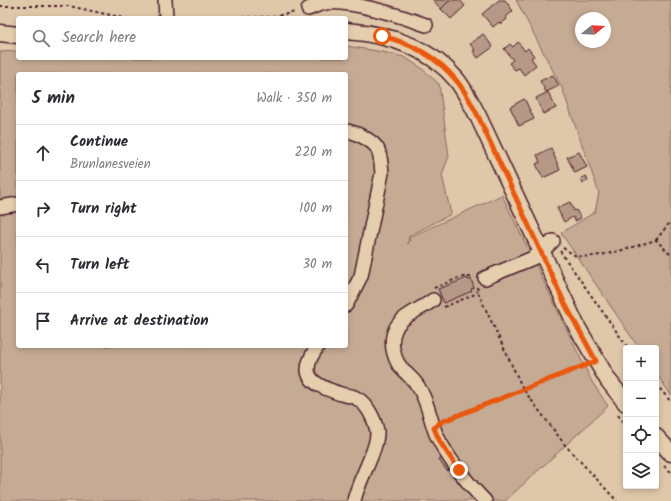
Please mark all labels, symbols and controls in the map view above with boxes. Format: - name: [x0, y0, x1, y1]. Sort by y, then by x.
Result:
- north arrow: [575, 12, 611, 48]
- search box: [16, 16, 348, 60]
- text: Search here: [62, 26, 136, 50]
- icon: search: [30, 27, 52, 49]
- route start: [373, 27, 391, 45]
- text: 5 min: [32, 85, 75, 112]
- text: Walk · 350 m: [256, 88, 332, 109]
- text: Continue: [70, 130, 128, 154]
- icon: ahead: [32, 142, 54, 164]
- text: 220 m: [295, 142, 332, 163]
- text: Brunlanesveien: [70, 154, 151, 175]
- text: Turn right: [70, 197, 137, 221]
- icon: right: [32, 198, 54, 220]
- text: 100 m: [299, 198, 332, 219]
- text: Turn left: [70, 253, 130, 277]
- icon: left: [32, 254, 54, 276]
- text: 30 m: [303, 254, 332, 275]
- text: Arrive at destination: [70, 309, 209, 333]
- icon: arrive: [32, 310, 54, 332]
- map controls: [623, 345, 659, 489]
- button: +: [623, 345, 659, 381]
- button: −: [623, 381, 659, 417]
- button: locate: [623, 417, 659, 453]
- button: layers: [623, 453, 659, 489]
- route end: [450, 461, 468, 479]

